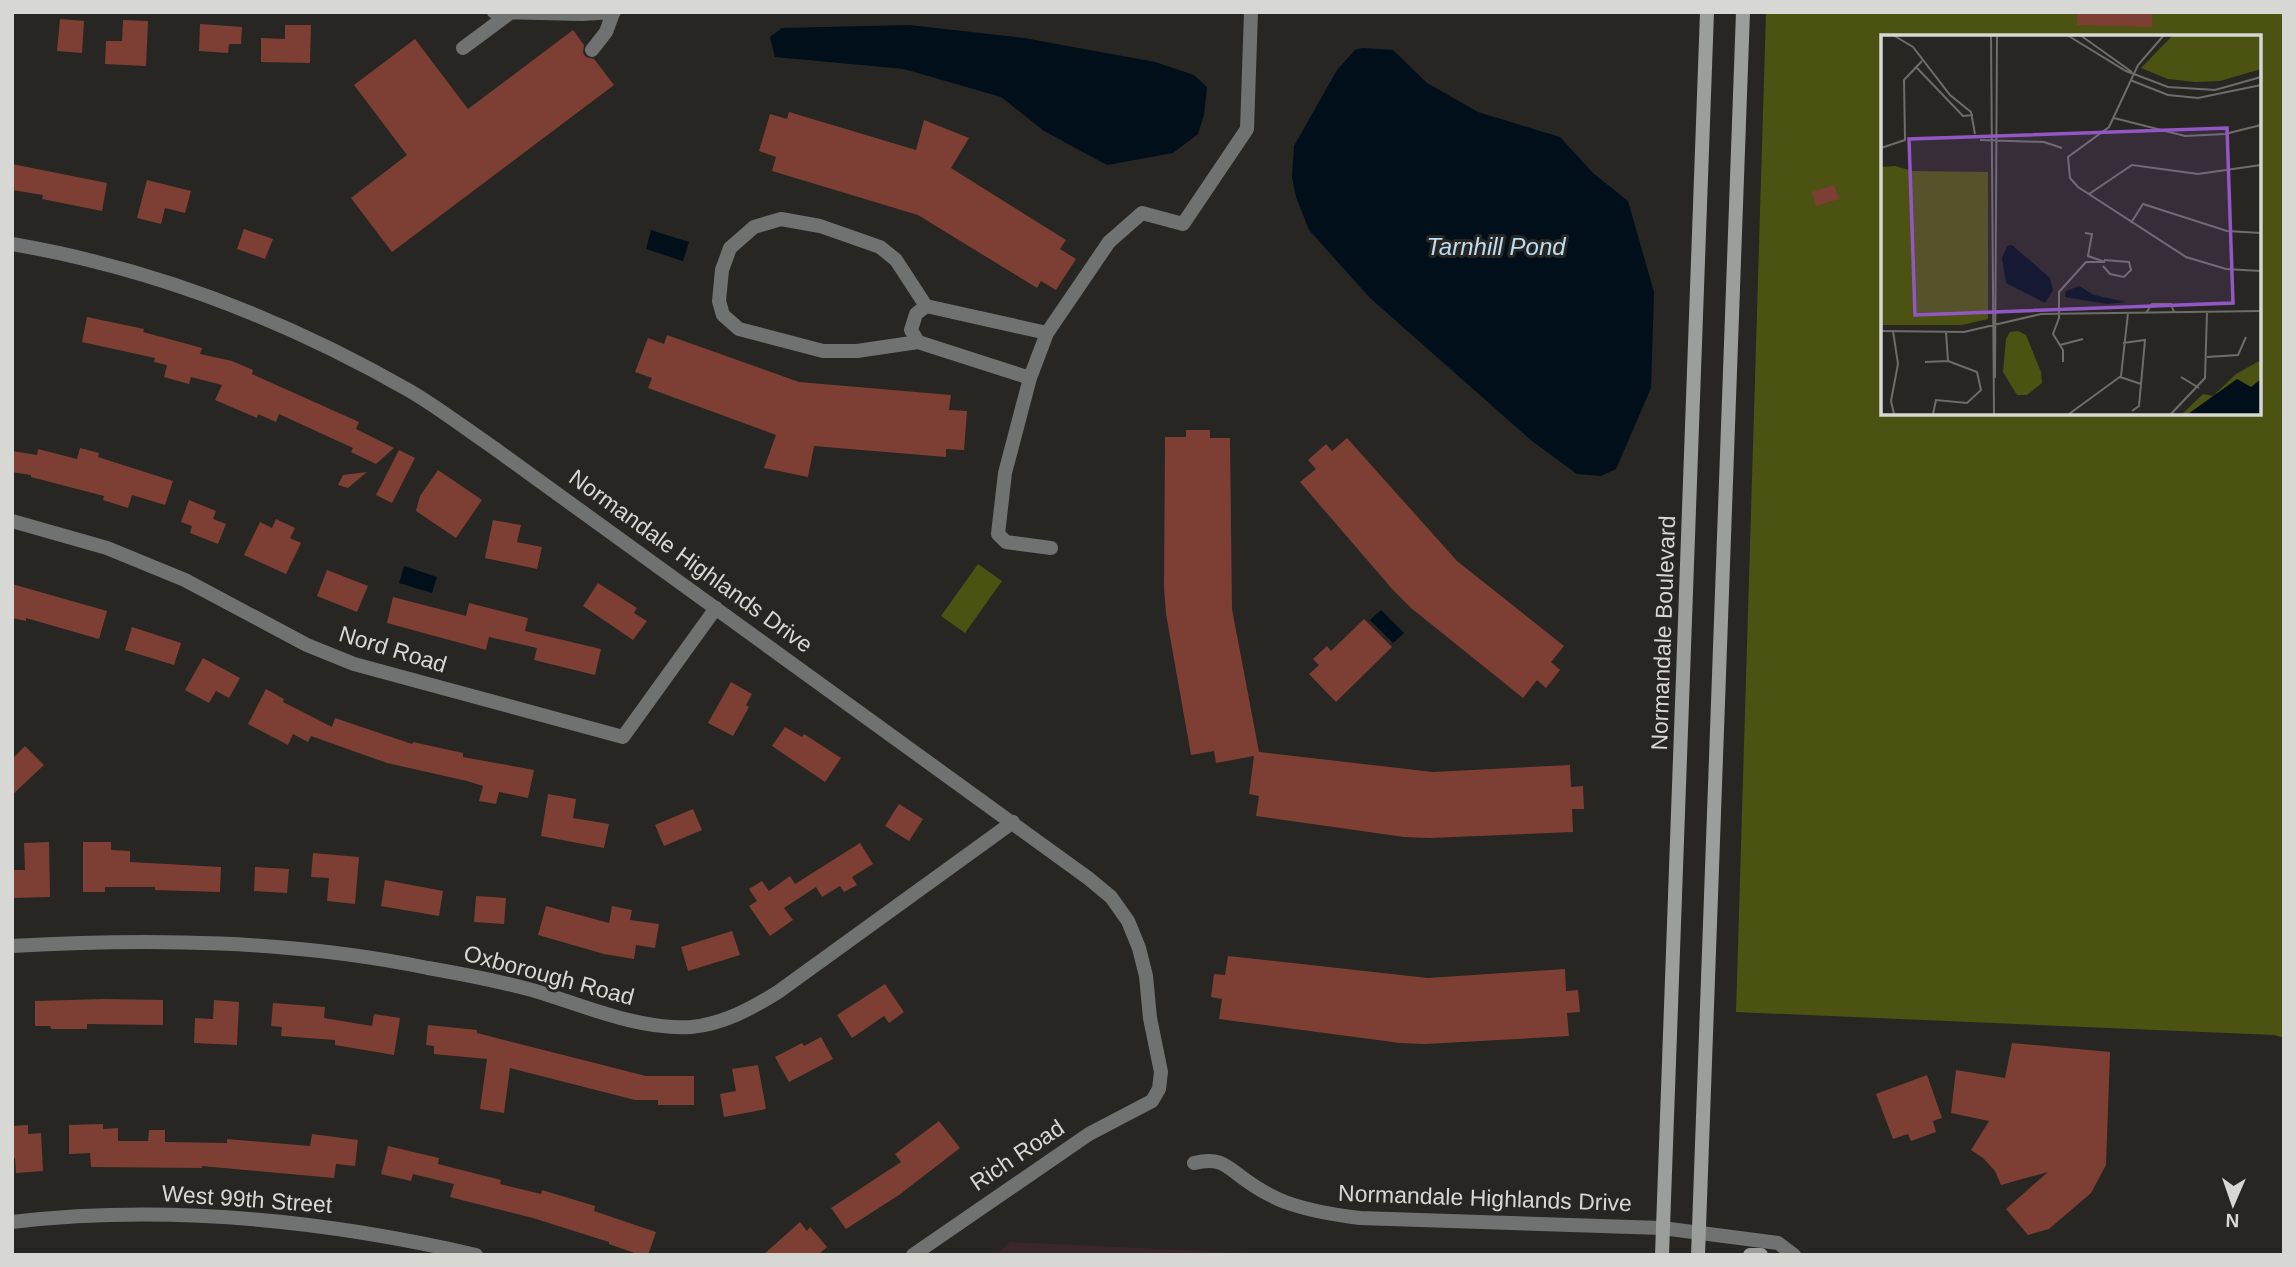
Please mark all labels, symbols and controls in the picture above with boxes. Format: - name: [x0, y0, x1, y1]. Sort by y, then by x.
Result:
- inset map: [1881, 35, 2261, 415]
- water label: Tarnhill Pond: [1426, 233, 1566, 260]
- street label: Normandale Highlands Drive: [564, 464, 818, 658]
- street label: Normandale Boulevard: [1646, 515, 1680, 751]
- street label: Nord Road: [336, 620, 450, 678]
- street label: Oxborough Road: [461, 940, 637, 1010]
- street label: Rich Road: [965, 1114, 1069, 1196]
- north arrow: [2198, 1169, 2268, 1239]
- street label: West 99th Street: [161, 1180, 334, 1218]
- street label: Normandale Highlands Drive: [1338, 1180, 1632, 1216]
- text: N: [2225, 1210, 2240, 1231]

